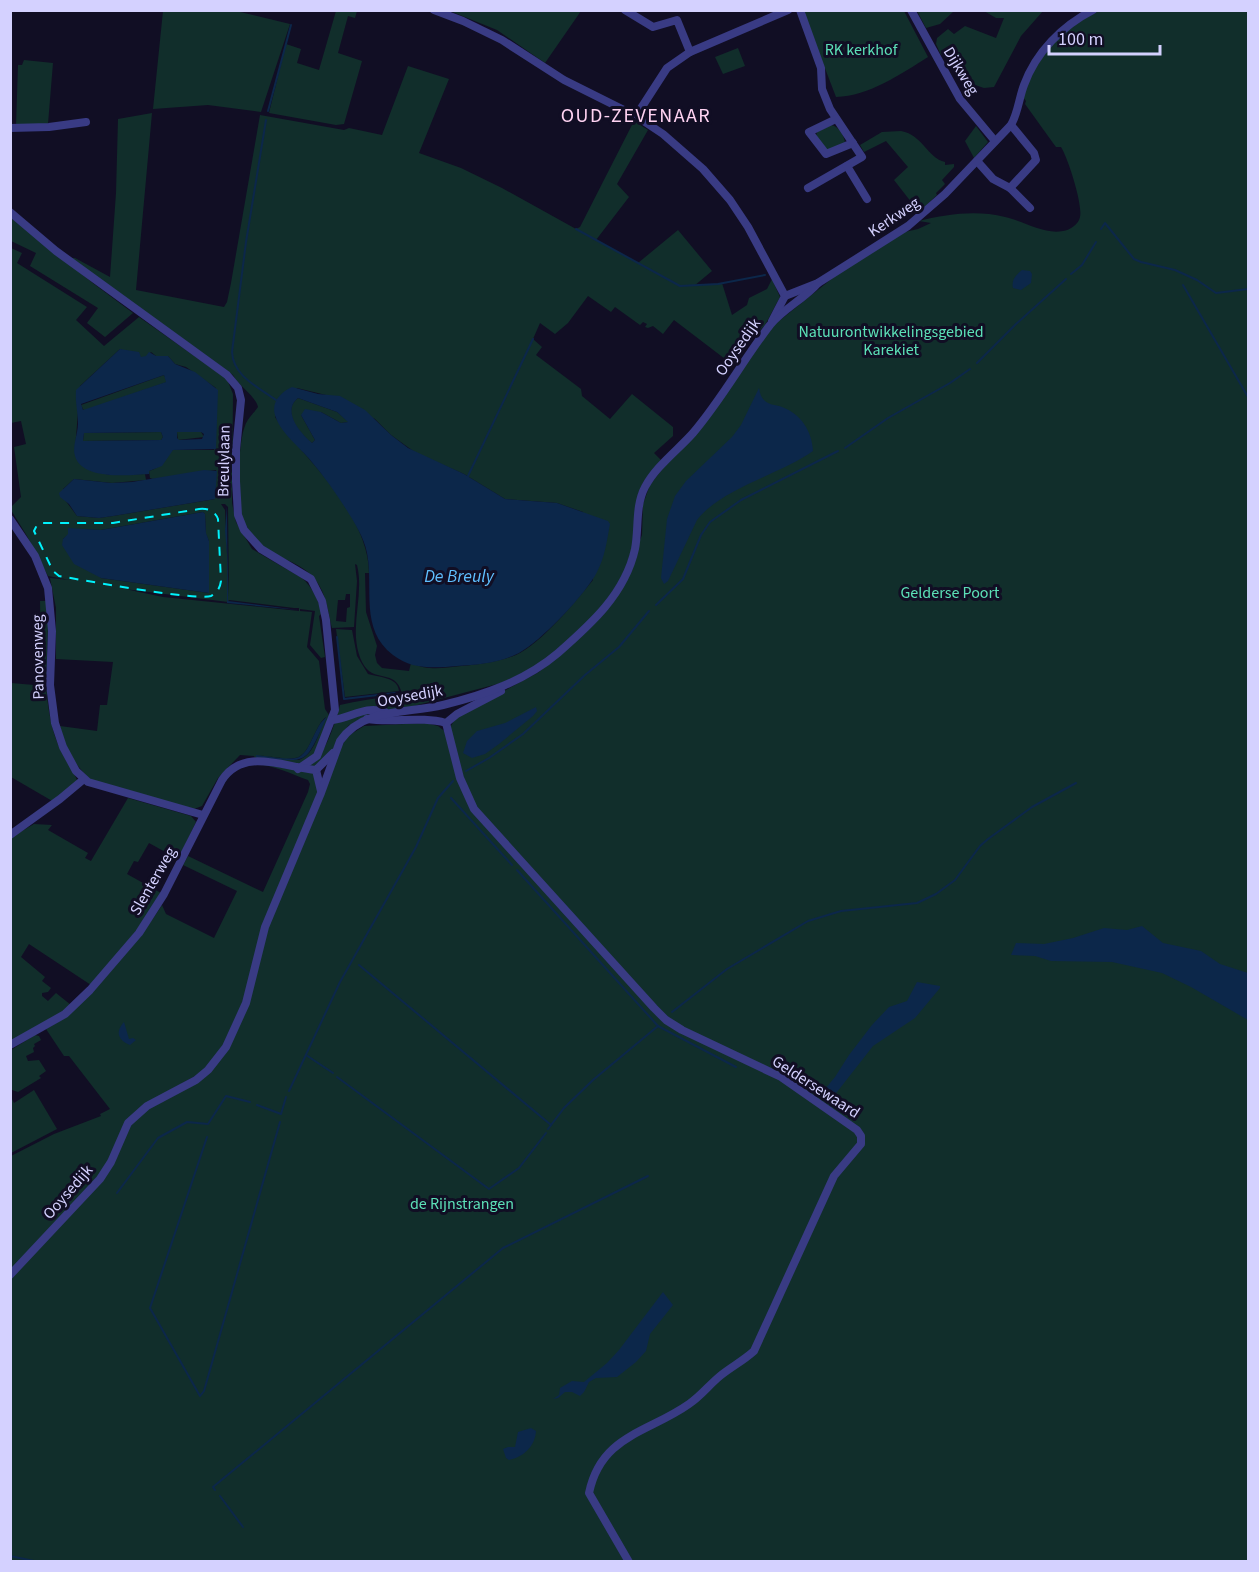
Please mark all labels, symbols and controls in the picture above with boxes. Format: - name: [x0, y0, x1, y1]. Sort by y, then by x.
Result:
- scale bar: [1049, 18, 1160, 56]
- text: 100 m: [1058, 27, 1103, 52]
- park label: RK kerkhof: [825, 39, 899, 61]
- street label: Dijkweg: [938, 43, 984, 99]
- district label: OUD-ZEVENAAR: [561, 102, 711, 130]
- street label: Kerkweg: [864, 192, 924, 242]
- street label: Ooysedijk: [710, 314, 766, 380]
- park label: Natuurontwikkelingsgebied Karekiet: [798, 321, 984, 361]
- street label: Breulylaan: [212, 425, 236, 497]
- water label: De Breuly: [424, 564, 495, 589]
- park label: Gelderse Poort: [900, 582, 1000, 604]
- street label: Panovenweg: [26, 614, 50, 700]
- street label: Ooysedijk: [376, 679, 445, 713]
- street label: Slenterweg: [125, 843, 181, 919]
- street label: Geldersewaard: [768, 1050, 864, 1124]
- street label: Ooysedijk: [38, 1160, 98, 1224]
- park label: de Rijnstrangen: [410, 1193, 514, 1215]

